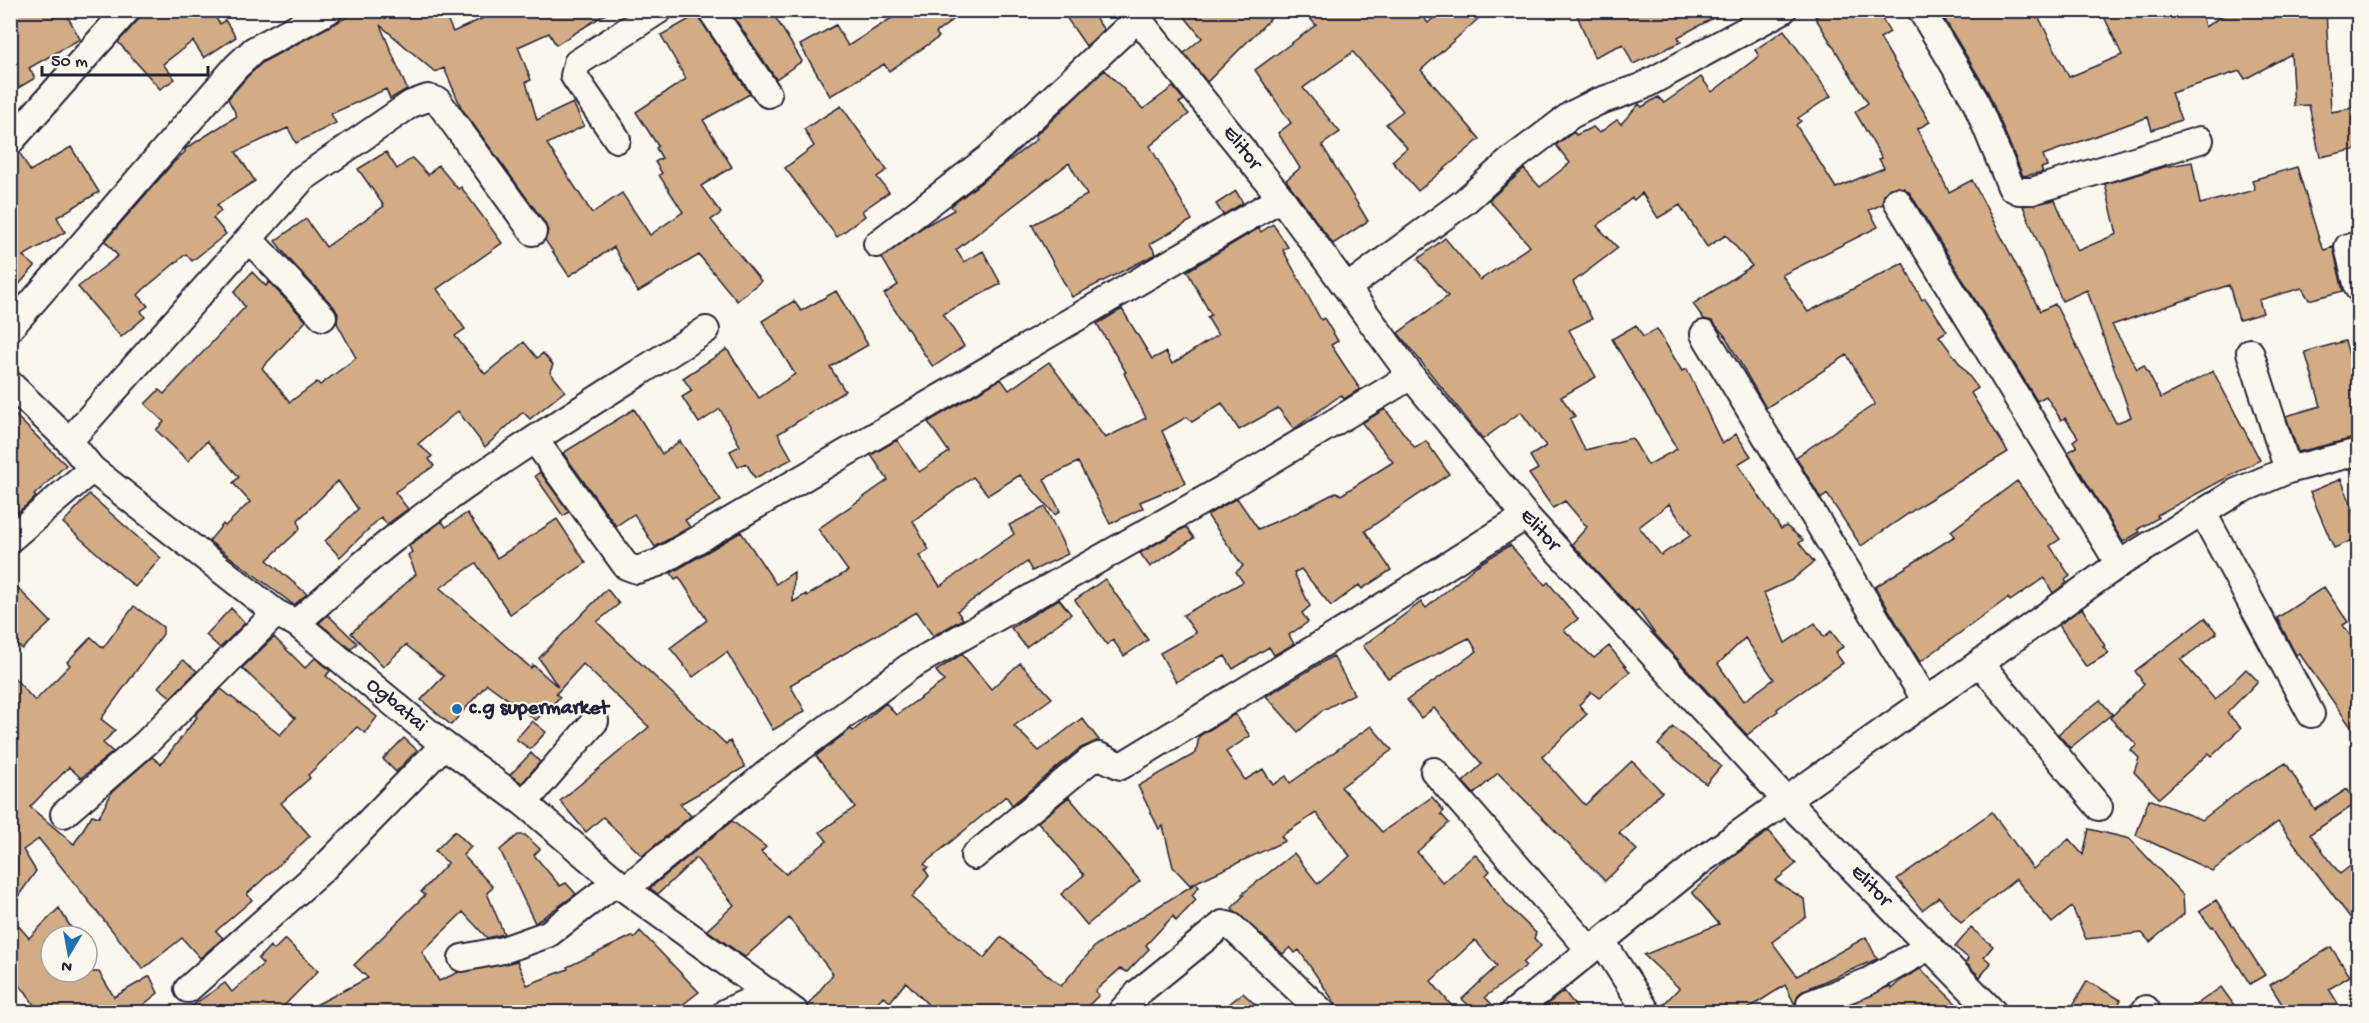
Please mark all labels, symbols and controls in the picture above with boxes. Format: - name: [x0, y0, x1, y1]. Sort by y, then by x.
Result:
- scale bar: [42, 39, 208, 77]
- text: 50 m: [51, 52, 88, 73]
- street label: Elitor: [1216, 121, 1267, 177]
- street label: Elitor: [1514, 504, 1566, 558]
- street label: Ogbatai: [360, 673, 432, 738]
- place label: c.g supermarket: [469, 697, 611, 722]
- marker: c.g supermarket: [450, 702, 464, 716]
- street label: Elitor: [1844, 860, 1898, 914]
- north arrow: [39, 924, 99, 984]
- text: N: [60, 955, 74, 976]

